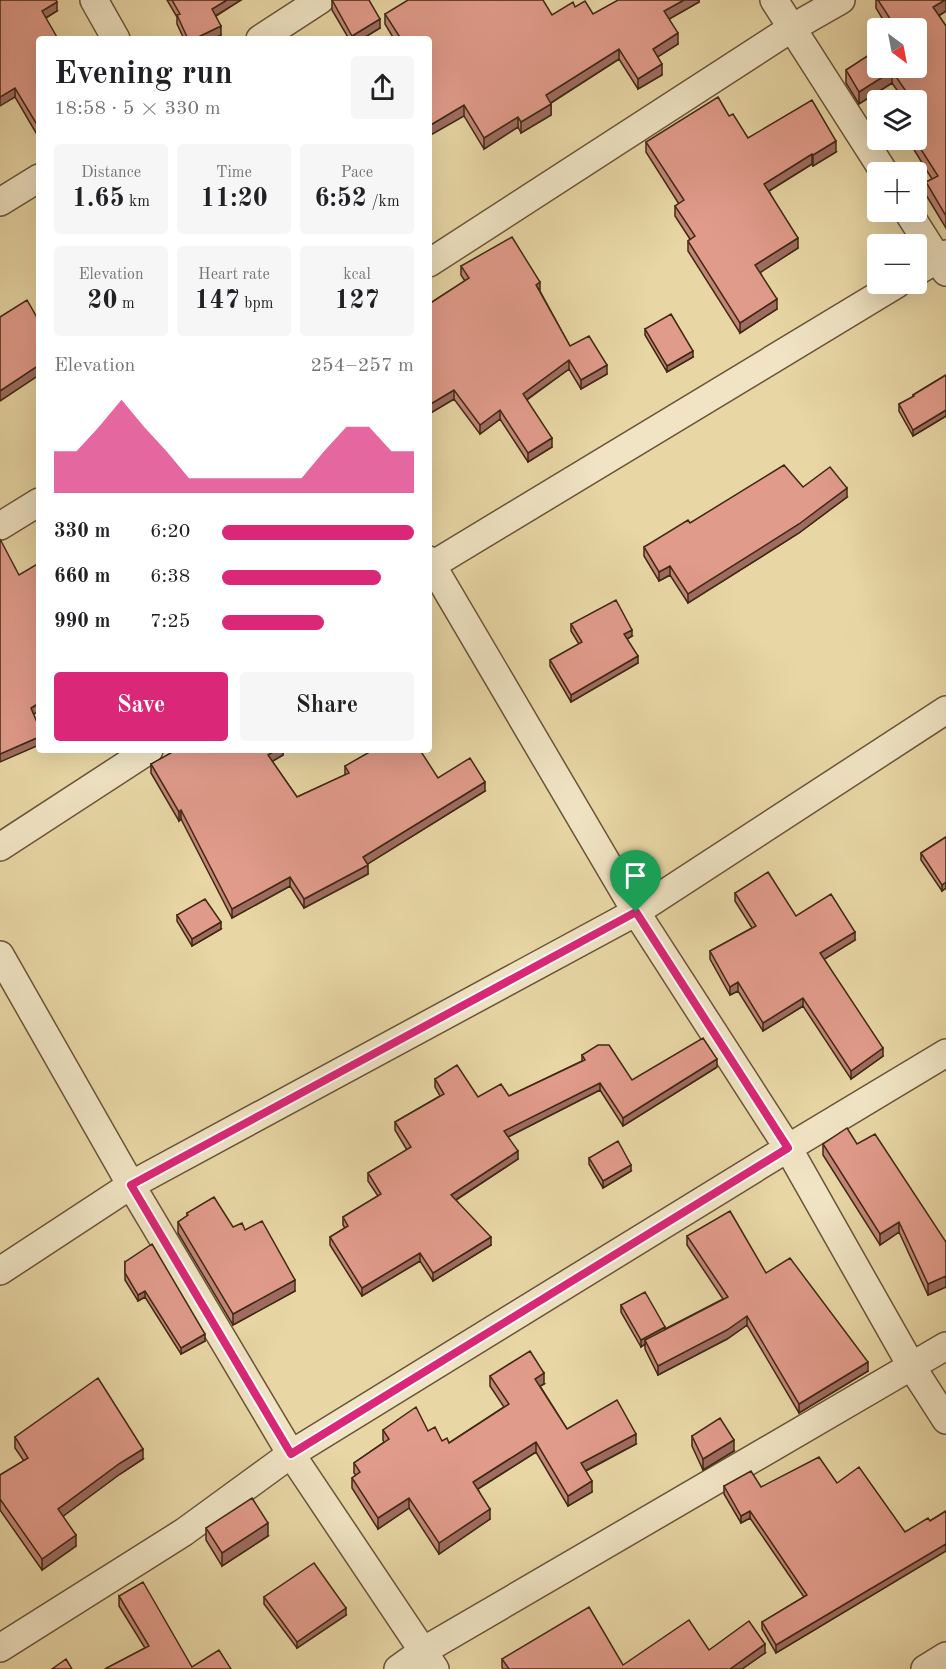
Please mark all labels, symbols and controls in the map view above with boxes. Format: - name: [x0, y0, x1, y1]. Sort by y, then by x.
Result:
- north arrow: [867, 18, 927, 78]
- map controls: [867, 18, 927, 294]
- button: share: [351, 56, 414, 119]
- text: Evening run: [54, 58, 233, 91]
- button: layers: [867, 90, 927, 150]
- text: 18:58 · 5 × 330 m: [54, 99, 221, 119]
- button: +: [867, 162, 927, 222]
- text: Distance: [81, 165, 141, 181]
- text: Time: [216, 165, 252, 181]
- text: Pace: [341, 165, 373, 181]
- text: 1.65: [72, 186, 125, 212]
- text: 11:20: [200, 186, 268, 212]
- text: 6:52: [314, 186, 367, 212]
- text: km: [125, 194, 150, 210]
- text: /km: [367, 194, 400, 210]
- button: −: [867, 234, 927, 294]
- text: Elevation: [78, 267, 144, 283]
- text: Heart rate: [198, 267, 270, 283]
- text: kcal: [343, 267, 371, 283]
- text: 20: [87, 288, 117, 314]
- text: 147: [195, 288, 240, 314]
- text: 127: [334, 288, 380, 314]
- text: m: [117, 296, 135, 312]
- text: bpm: [240, 296, 273, 312]
- text: Elevation: [54, 356, 135, 376]
- text: 254–257 m: [311, 356, 414, 376]
- text: 330 m: [54, 522, 110, 542]
- text: 6:20: [150, 522, 190, 542]
- text: 660 m: [54, 567, 110, 587]
- text: 6:38: [150, 567, 190, 587]
- text: 990 m: [54, 612, 110, 632]
- text: 7:25: [150, 612, 190, 632]
- button: Save: [54, 672, 228, 741]
- button: Share: [240, 672, 414, 741]
- pin: [610, 850, 661, 912]
- icon: arrive: [619, 859, 652, 892]

